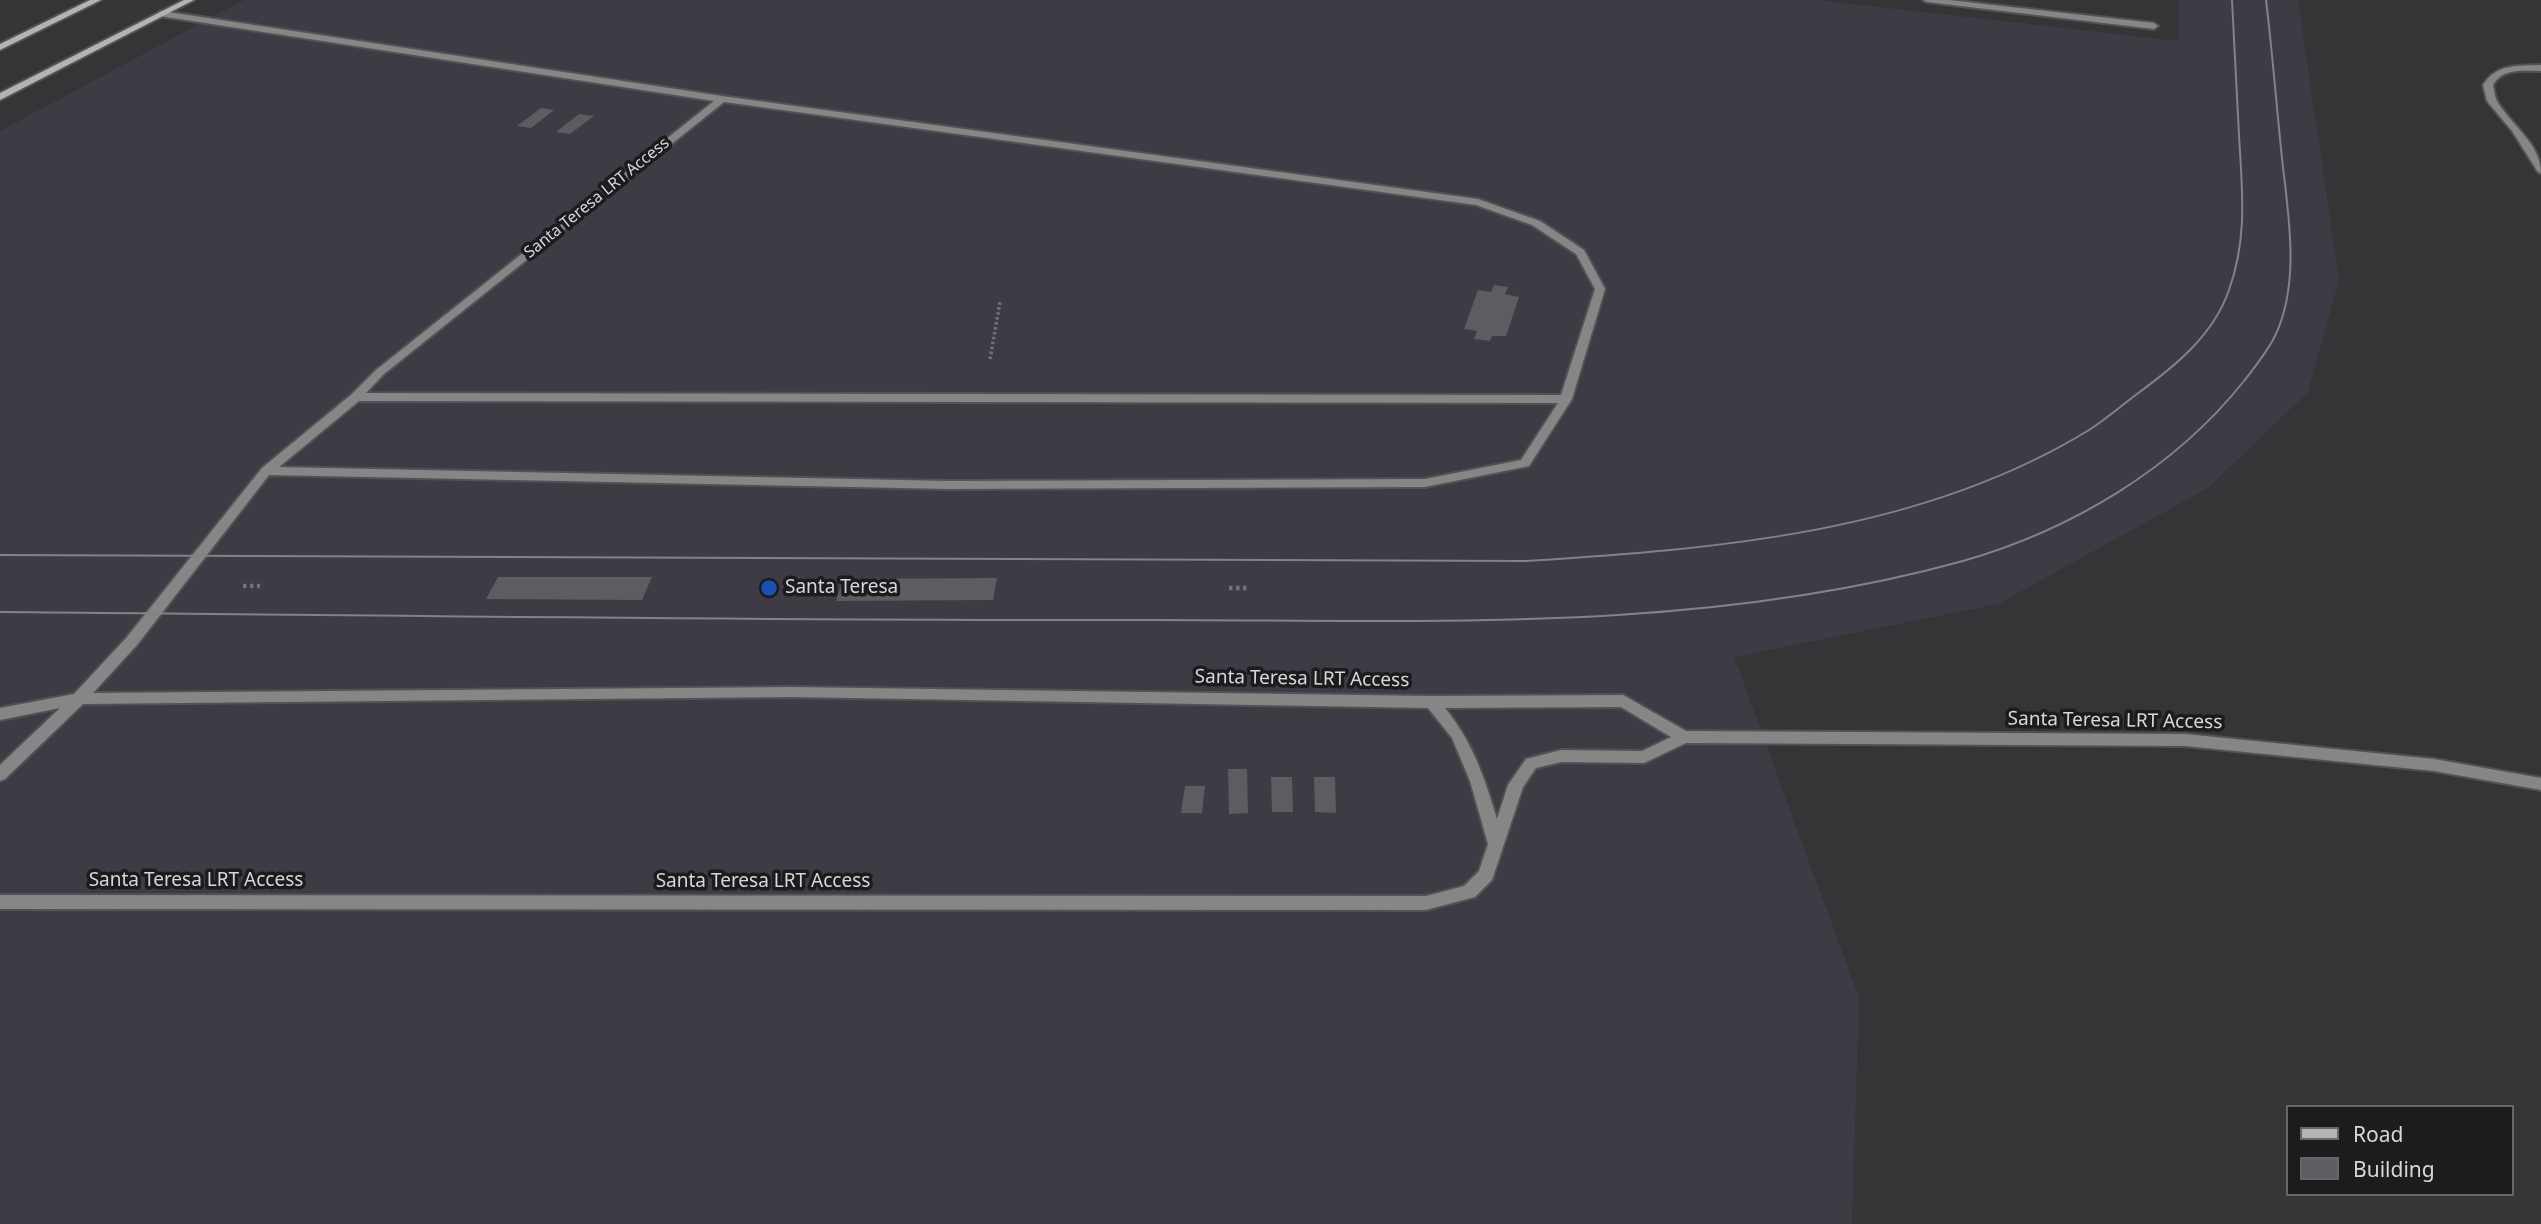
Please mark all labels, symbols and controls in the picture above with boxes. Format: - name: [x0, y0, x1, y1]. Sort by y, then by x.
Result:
- street label: Santa Teresa LRT Access: [521, 134, 673, 262]
- place label: Santa Teresa: [785, 577, 898, 599]
- marker: Santa Teresa: [759, 578, 779, 598]
- street label: Santa Teresa LRT Access: [1194, 666, 1410, 692]
- street label: Santa Teresa LRT Access: [2007, 708, 2223, 734]
- street label: Santa Teresa LRT Access: [89, 870, 303, 892]
- street label: Santa Teresa LRT Access: [656, 871, 870, 893]
- legend: [2286, 1105, 2513, 1196]
- text: Road: [2353, 1120, 2403, 1148]
- text: Building: [2353, 1155, 2435, 1183]

